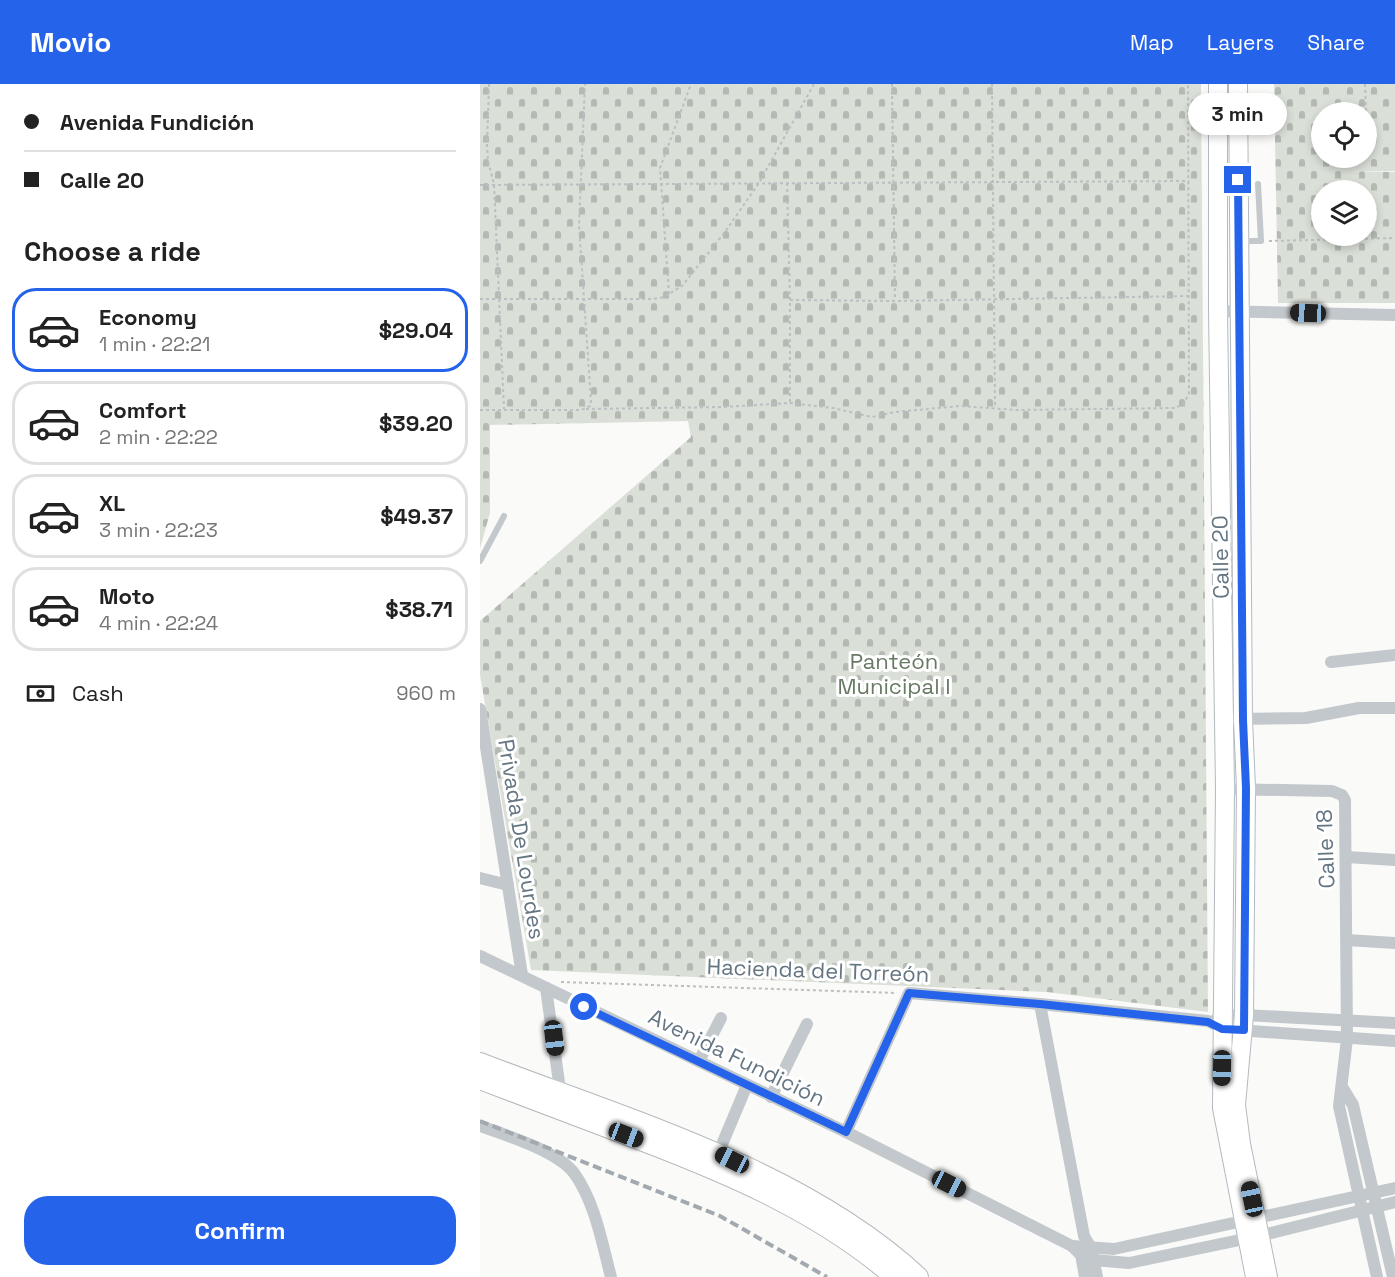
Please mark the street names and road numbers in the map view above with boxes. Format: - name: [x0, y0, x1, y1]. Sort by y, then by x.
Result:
- street label: Calle 20: [1205, 515, 1235, 599]
- street label: Privada De Lourdes: [492, 737, 552, 941]
- street label: Calle 18: [1310, 809, 1340, 889]
- street label: Hacienda del Torreón: [706, 952, 930, 988]
- street label: Avenida Fundición: [644, 1002, 830, 1112]

